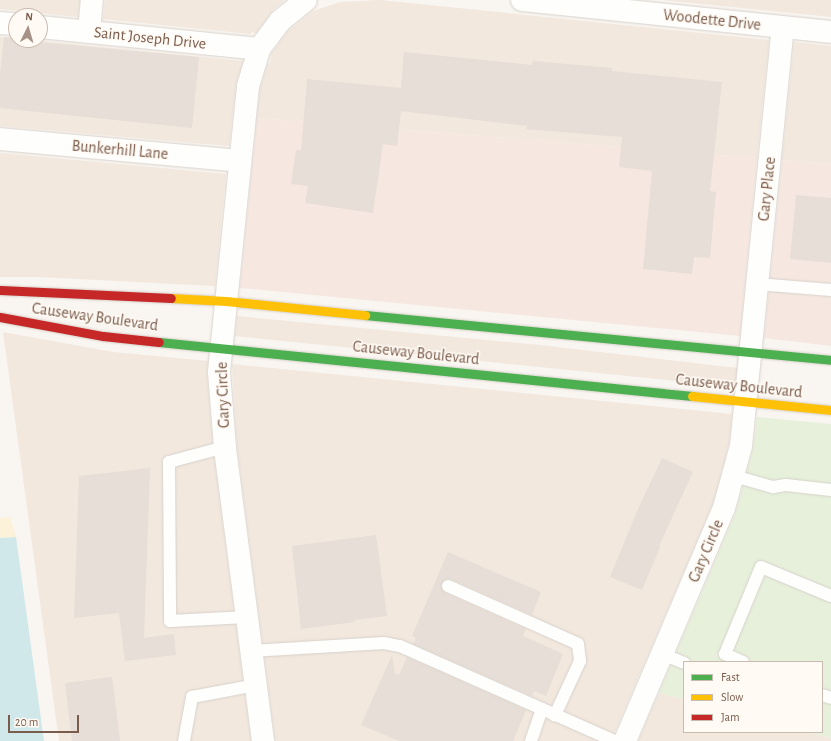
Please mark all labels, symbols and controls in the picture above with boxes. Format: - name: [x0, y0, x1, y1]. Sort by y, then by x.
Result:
- street label: Woodette Drive: [662, 5, 762, 35]
- north arrow: [8, 8, 48, 48]
- text: N: [25, 11, 33, 22]
- street label: Saint Joseph Drive: [93, 23, 207, 53]
- street label: Bunkerhill Lane: [71, 136, 169, 164]
- street label: Gary Place: [754, 156, 780, 222]
- street label: Causeway Boulevard: [31, 299, 159, 335]
- street label: Causeway Boulevard: [352, 337, 480, 369]
- street label: Gary Circle: [212, 362, 234, 428]
- street label: Causeway Boulevard: [675, 370, 803, 402]
- street label: Gary Circle: [684, 517, 728, 585]
- legend: [683, 661, 823, 733]
- text: Fast: [721, 671, 740, 683]
- text: Slow: [721, 691, 743, 703]
- scale bar: [10, 707, 81, 733]
- text: Jam: [721, 711, 740, 723]
- text: 20 m: [15, 716, 38, 728]

